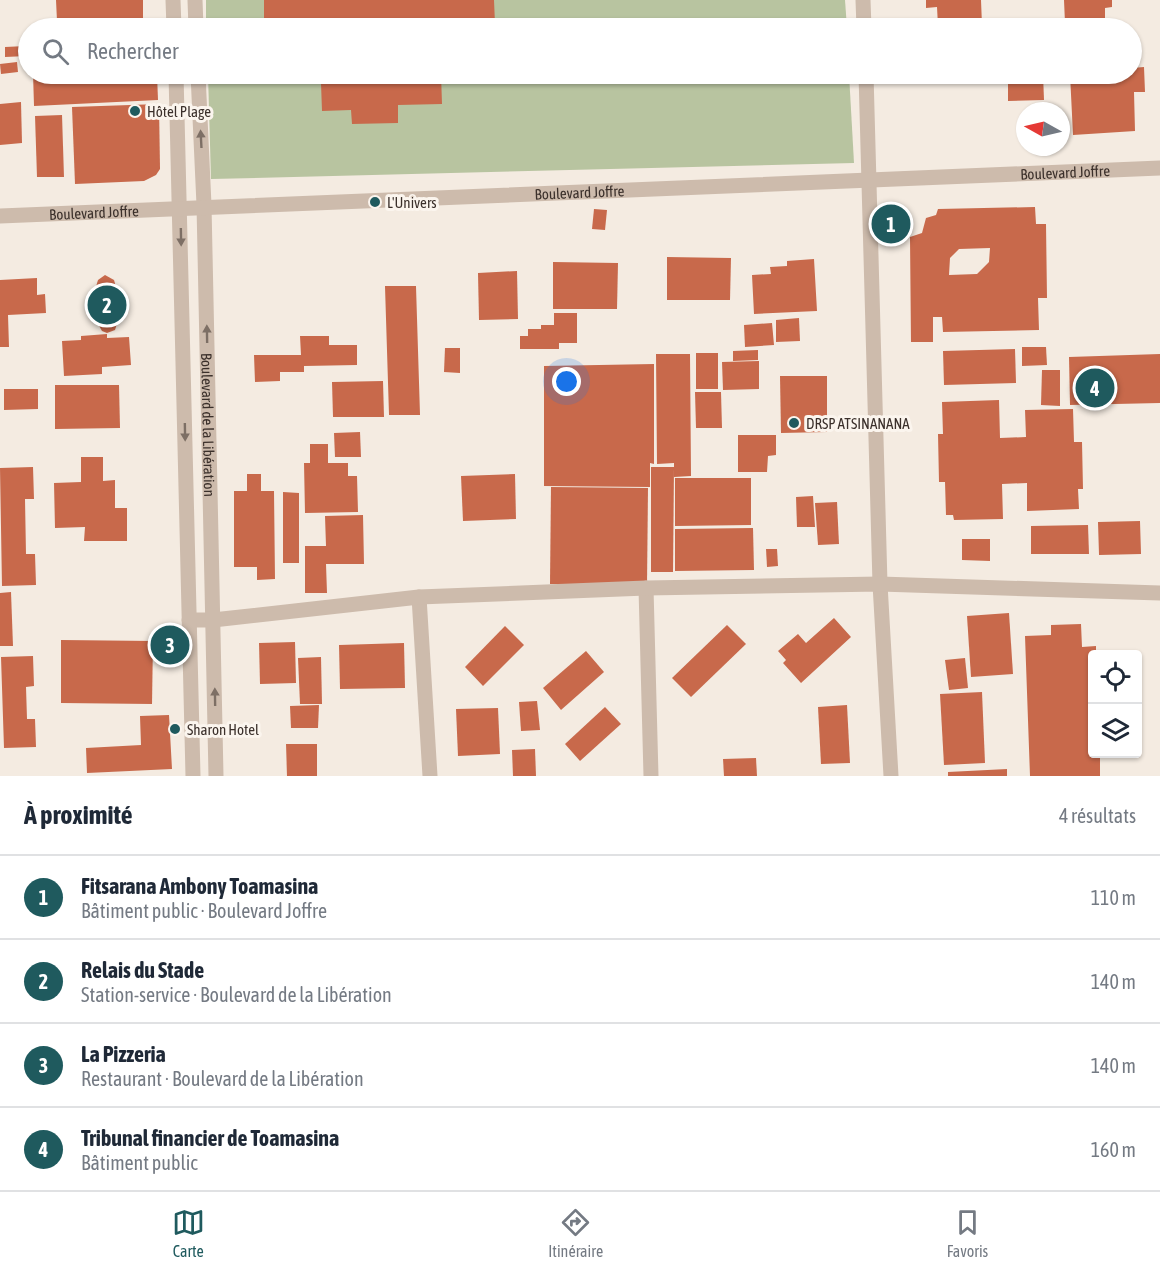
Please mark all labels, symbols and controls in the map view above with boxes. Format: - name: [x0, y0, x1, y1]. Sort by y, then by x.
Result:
- search box: [18, 18, 1142, 84]
- icon: search: [39, 35, 72, 68]
- text: Rechercher: [87, 38, 178, 64]
- north arrow: [1016, 102, 1070, 156]
- place label: Hôtel Plage: [147, 103, 211, 120]
- marker: Hôtel Plage: [128, 104, 142, 118]
- one-way arrow: [196, 129, 205, 148]
- street label: Boulevard Joffre: [1020, 162, 1111, 182]
- street label: Boulevard Joffre: [534, 182, 625, 202]
- place label: L'Univers: [387, 194, 437, 211]
- marker: L'Univers: [368, 195, 382, 209]
- street label: Boulevard Joffre: [49, 202, 139, 222]
- pin: 1: [872, 202, 910, 246]
- one-way arrow: [177, 227, 186, 246]
- pin: 2: [88, 282, 126, 328]
- one-way arrow: [202, 324, 211, 343]
- street label: Boulevard de la Libération: [199, 353, 219, 497]
- pin: 4: [1076, 366, 1114, 410]
- your location: [552, 367, 581, 396]
- place label: DRSP ATSINANANA: [806, 415, 910, 432]
- marker: DRSP ATSINANANA: [787, 416, 801, 430]
- one-way arrow: [181, 422, 190, 441]
- pin: 3: [150, 622, 190, 668]
- map controls: [1088, 650, 1142, 758]
- button: locate: [1088, 650, 1142, 704]
- one-way arrow: [210, 687, 219, 706]
- button: layers: [1088, 704, 1142, 758]
- place label: Sharon Hotel: [187, 721, 259, 738]
- marker: Sharon Hotel: [168, 722, 182, 736]
- text: À proximité: [24, 800, 132, 830]
- text: 4 résultats: [1059, 804, 1136, 827]
- text: Fitsarana Ambony Toamasina: [81, 873, 318, 899]
- text: 1: [39, 886, 48, 909]
- text: 110 m: [1091, 886, 1136, 909]
- text: Bâtiment public · Boulevard Joffre: [81, 899, 327, 922]
- text: Relais du Stade: [81, 957, 204, 983]
- text: 2: [39, 970, 48, 993]
- text: 140 m: [1091, 970, 1136, 993]
- text: Station-service · Boulevard de la Libération: [81, 983, 392, 1006]
- text: La Pizzeria: [81, 1041, 166, 1067]
- text: 3: [39, 1054, 48, 1077]
- text: 140 m: [1091, 1054, 1136, 1077]
- text: Restaurant · Boulevard de la Libération: [81, 1067, 364, 1090]
- text: Tribunal financier de Toamasina: [81, 1125, 339, 1151]
- text: 4: [39, 1138, 48, 1161]
- text: 160 m: [1091, 1138, 1136, 1161]
- text: Bâtiment public: [81, 1151, 198, 1174]
- tab: Carte: [172, 1206, 205, 1260]
- tab: Itinéraire: [548, 1206, 603, 1260]
- tab: Favoris: [947, 1206, 988, 1260]

